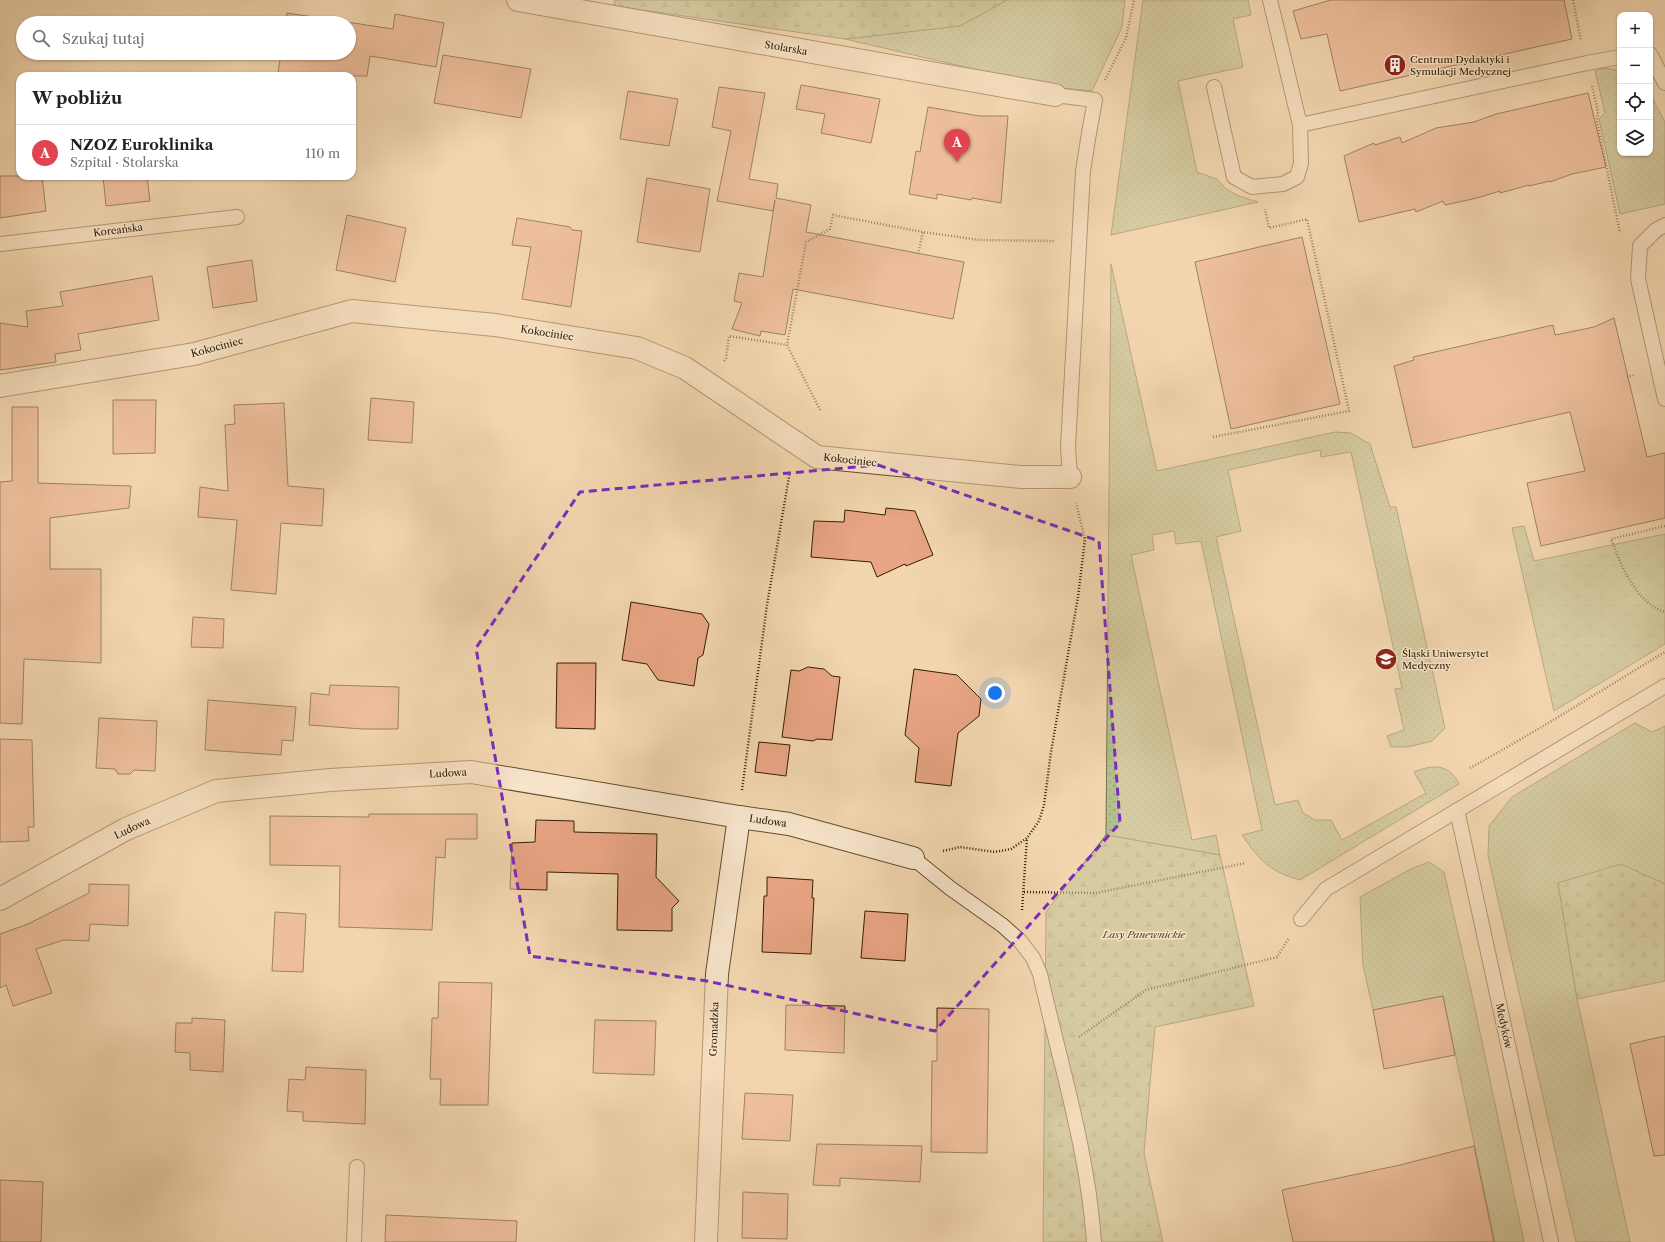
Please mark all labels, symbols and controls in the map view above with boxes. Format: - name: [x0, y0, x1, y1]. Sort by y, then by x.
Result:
- map controls: [1617, 12, 1653, 156]
- button: +: [1617, 12, 1653, 48]
- search box: [16, 16, 356, 60]
- icon: search: [30, 27, 52, 49]
- text: Szukaj tutaj: [62, 29, 144, 48]
- street label: Stolarska: [764, 38, 809, 58]
- button: −: [1617, 48, 1653, 84]
- building icon: Centrum Dydaktyki i Symulacji Medycznej: [1382, 52, 1408, 78]
- place label: Centrum Dydaktyki i Symulacji Medycznej: [1410, 53, 1511, 78]
- button: locate: [1617, 84, 1653, 120]
- text: W pobliżu: [32, 88, 122, 108]
- button: layers: [1617, 120, 1653, 156]
- pin: A: [944, 129, 970, 162]
- text: NZOZ Euroklinika: [70, 135, 213, 154]
- text: A: [40, 145, 50, 161]
- text: 110 m: [305, 145, 340, 161]
- text: Szpital · Stolarska: [70, 154, 179, 170]
- street label: Koreańska: [92, 220, 144, 239]
- street label: Kokociniec: [520, 322, 574, 344]
- street label: Kokociniec: [189, 334, 245, 360]
- street label: Kokociniec: [823, 451, 877, 469]
- school or university icon: Śląski Uniwersytet Medyczny: [1373, 646, 1399, 672]
- place label: Śląski Uniwersytet Medyczny: [1402, 647, 1490, 672]
- your location: [985, 683, 1005, 703]
- street label: Ludowa: [429, 765, 468, 780]
- street label: Ludowa: [748, 812, 788, 830]
- street label: Ludowa: [112, 814, 153, 842]
- park label: Lasy Panewnickie: [1102, 928, 1187, 941]
- street label: Gromadzka: [707, 1001, 721, 1057]
- street label: Medyków: [1493, 1002, 1515, 1051]

